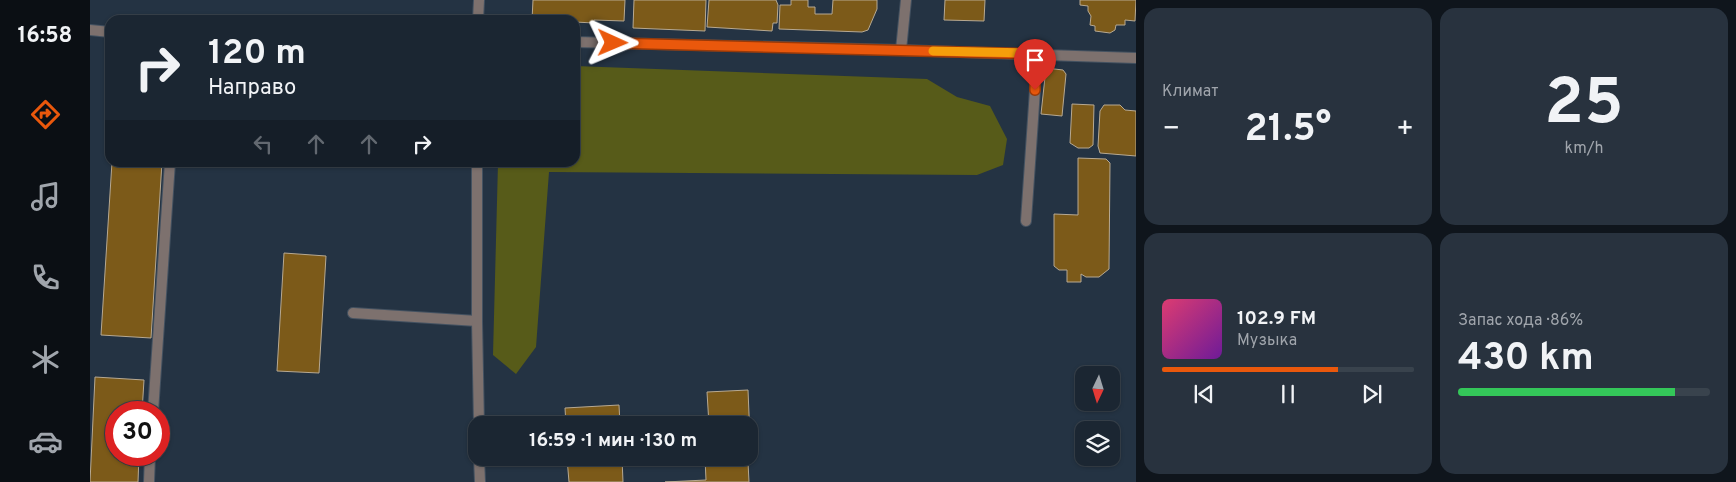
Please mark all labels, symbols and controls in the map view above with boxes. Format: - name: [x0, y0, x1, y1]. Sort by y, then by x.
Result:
- position arrow: [586, 16, 638, 68]
- text: 16:58: [18, 23, 72, 50]
- text: 120 m: [208, 32, 306, 76]
- icon: right: [125, 35, 190, 100]
- pin: [1014, 39, 1056, 90]
- icon: arrive: [1021, 46, 1049, 74]
- text: 25: [1544, 65, 1624, 147]
- text: Направо: [208, 75, 296, 102]
- text: Климат: [1162, 82, 1219, 102]
- icon: directions: [28, 97, 63, 132]
- text: 21.5°: [1245, 106, 1331, 155]
- text: −: [1162, 112, 1180, 148]
- text: +: [1396, 112, 1414, 148]
- icon: left: [249, 130, 277, 158]
- icon: ahead: [302, 130, 330, 158]
- icon: ahead: [355, 130, 383, 158]
- icon: right: [408, 130, 436, 158]
- text: km/h: [1565, 139, 1603, 159]
- icon: music: [28, 179, 63, 214]
- icon: phone: [28, 260, 63, 295]
- text: 102.9 FM: [1237, 307, 1316, 331]
- text: Запас хода · 86%: [1458, 311, 1583, 331]
- text: Музыка: [1237, 331, 1297, 351]
- text: 430 km: [1458, 335, 1594, 384]
- icon: climate: [28, 342, 63, 377]
- north arrow: [1075, 366, 1120, 411]
- map controls: [1075, 366, 1120, 466]
- icon: previous: [1190, 380, 1218, 408]
- icon: pause: [1274, 380, 1302, 408]
- icon: next: [1358, 380, 1386, 408]
- speed limit sign: 30: [105, 401, 170, 466]
- button: layers: [1075, 421, 1120, 466]
- icon: car: [28, 424, 63, 459]
- text: 16:59 · 1 мин · 130 m: [529, 429, 697, 453]

